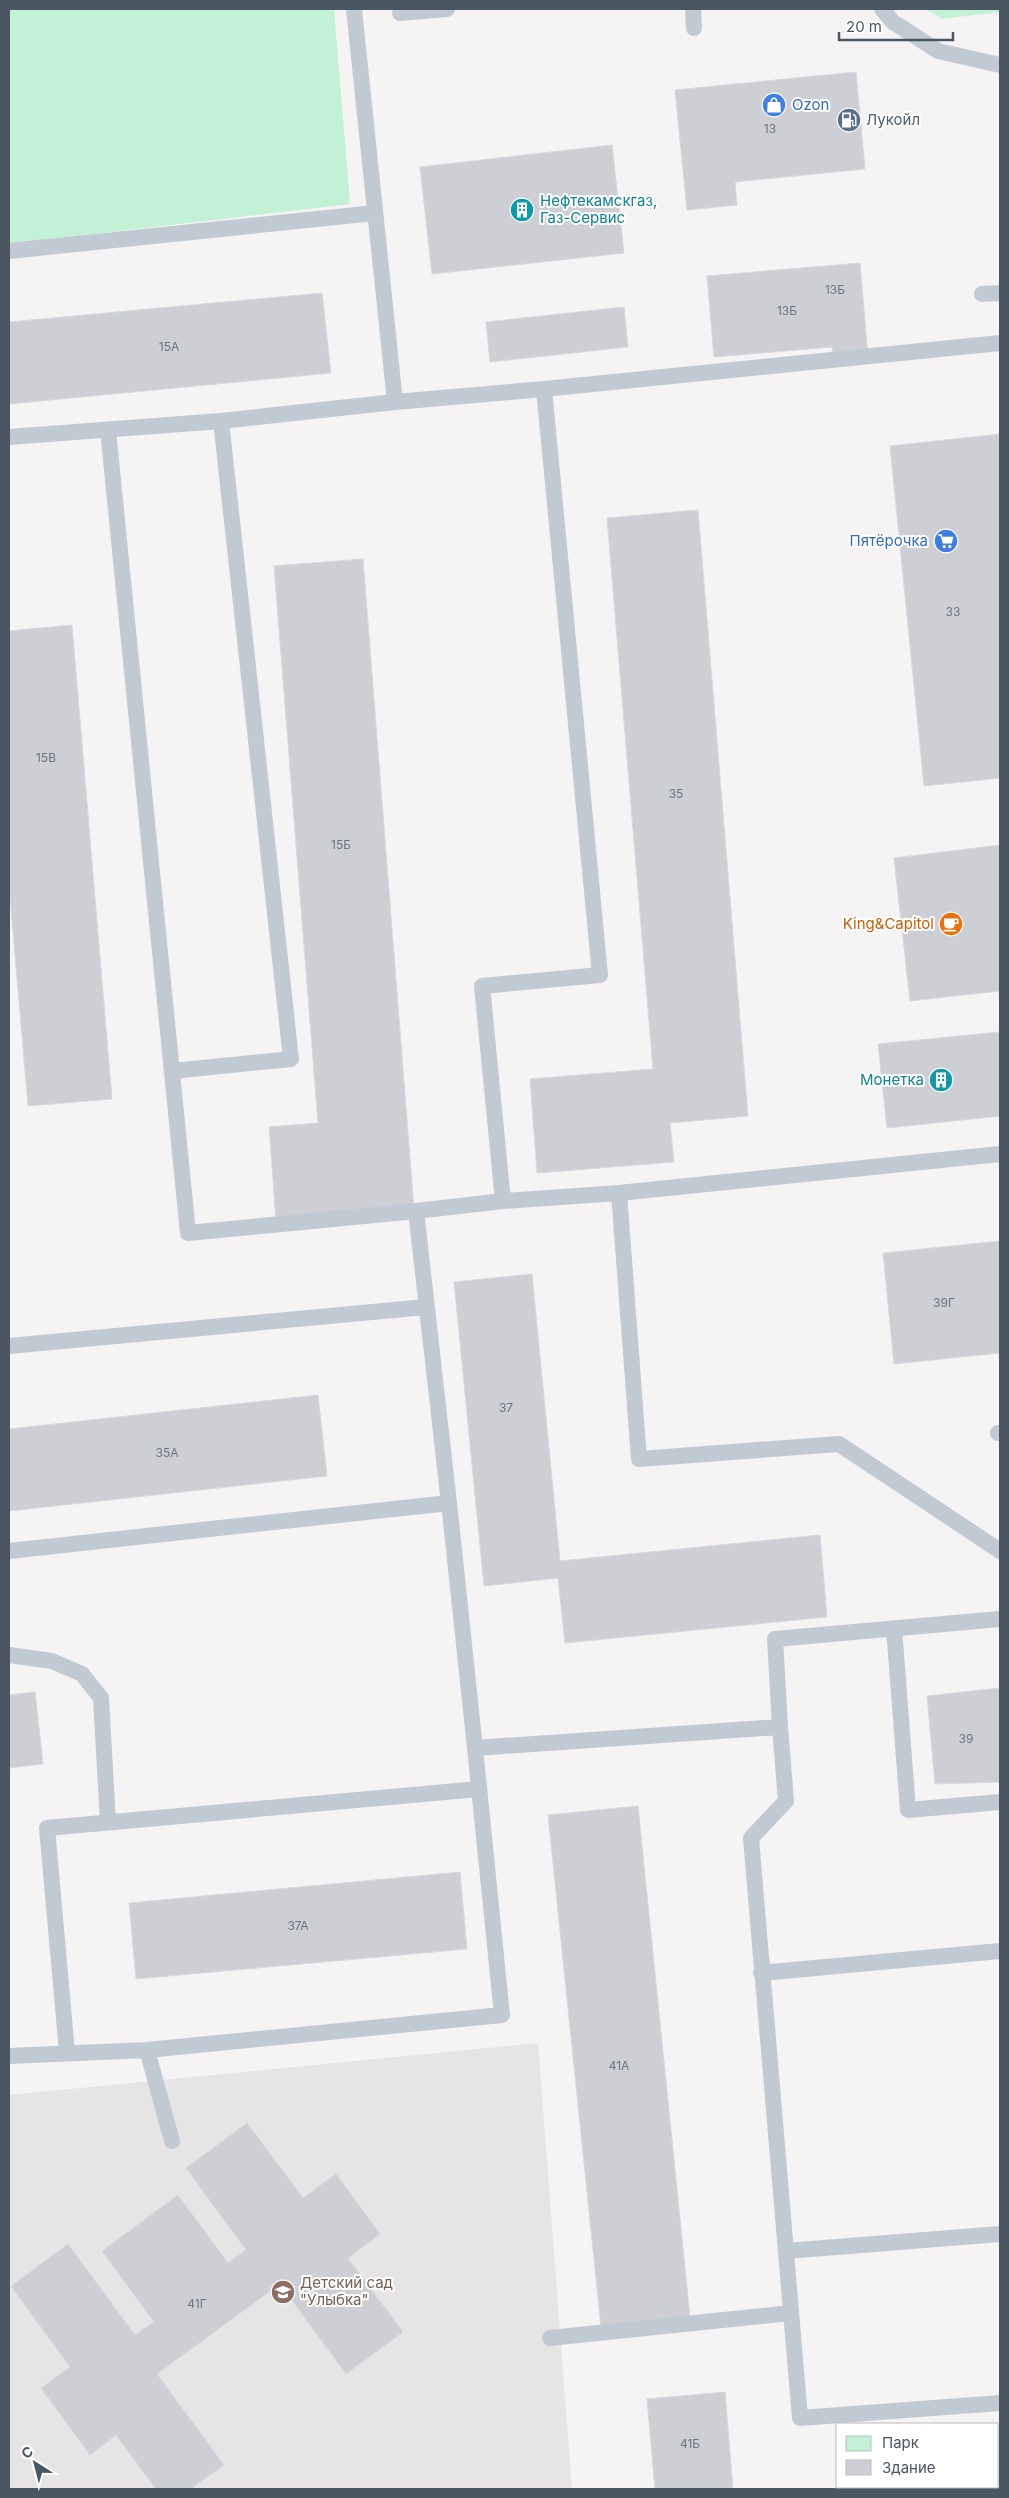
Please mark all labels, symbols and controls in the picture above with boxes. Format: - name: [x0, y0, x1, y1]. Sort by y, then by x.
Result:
- scale bar: [839, 10, 953, 42]
- text: 20 m: [846, 17, 882, 36]
- shop icon: Ozon: [761, 92, 787, 118]
- place label: Ozon: [792, 95, 829, 114]
- fuel station icon: Лукойл: [836, 107, 862, 133]
- place label: Лукойл: [866, 110, 920, 129]
- house number: 13: [764, 121, 776, 136]
- place label: Нефтекамскгаз, Газ-Сервис: [540, 191, 657, 227]
- building icon: Нефтекамскгаз, Газ-Сервис: [509, 197, 535, 223]
- house number: 13Б: [825, 282, 845, 297]
- house number: 13Б: [777, 303, 797, 318]
- house number: 15А: [159, 339, 179, 354]
- supermarket icon: Пятёрочка: [933, 528, 959, 554]
- place label: Пятёрочка: [850, 531, 928, 550]
- house number: 33: [946, 604, 960, 619]
- house number: 15В: [36, 750, 56, 765]
- house number: 35: [669, 786, 683, 801]
- house number: 15Б: [331, 837, 351, 852]
- cafe icon: King&Capitol: [938, 911, 964, 937]
- place label: King&Capitol: [843, 914, 934, 933]
- building icon: Монетка: [928, 1067, 954, 1093]
- place label: Монетка: [860, 1070, 924, 1089]
- house number: 39Г: [933, 1295, 955, 1310]
- house number: 37: [499, 1400, 513, 1415]
- house number: 35А: [156, 1445, 179, 1460]
- house number: 39: [959, 1731, 973, 1746]
- house number: 37А: [287, 1918, 309, 1933]
- house number: 41А: [609, 2058, 629, 2073]
- place label: Детский сад "Улыбка": [300, 2273, 393, 2309]
- school or university icon: Детский сад "Улыбка": [270, 2279, 296, 2305]
- house number: 41Г: [187, 2296, 207, 2311]
- legend: [836, 2423, 999, 2488]
- text: Парк: [882, 2433, 919, 2452]
- house number: 41Б: [680, 2436, 700, 2451]
- north arrow: [10, 2438, 60, 2488]
- text: С: [18, 2442, 36, 2462]
- text: Здание: [882, 2458, 936, 2477]

